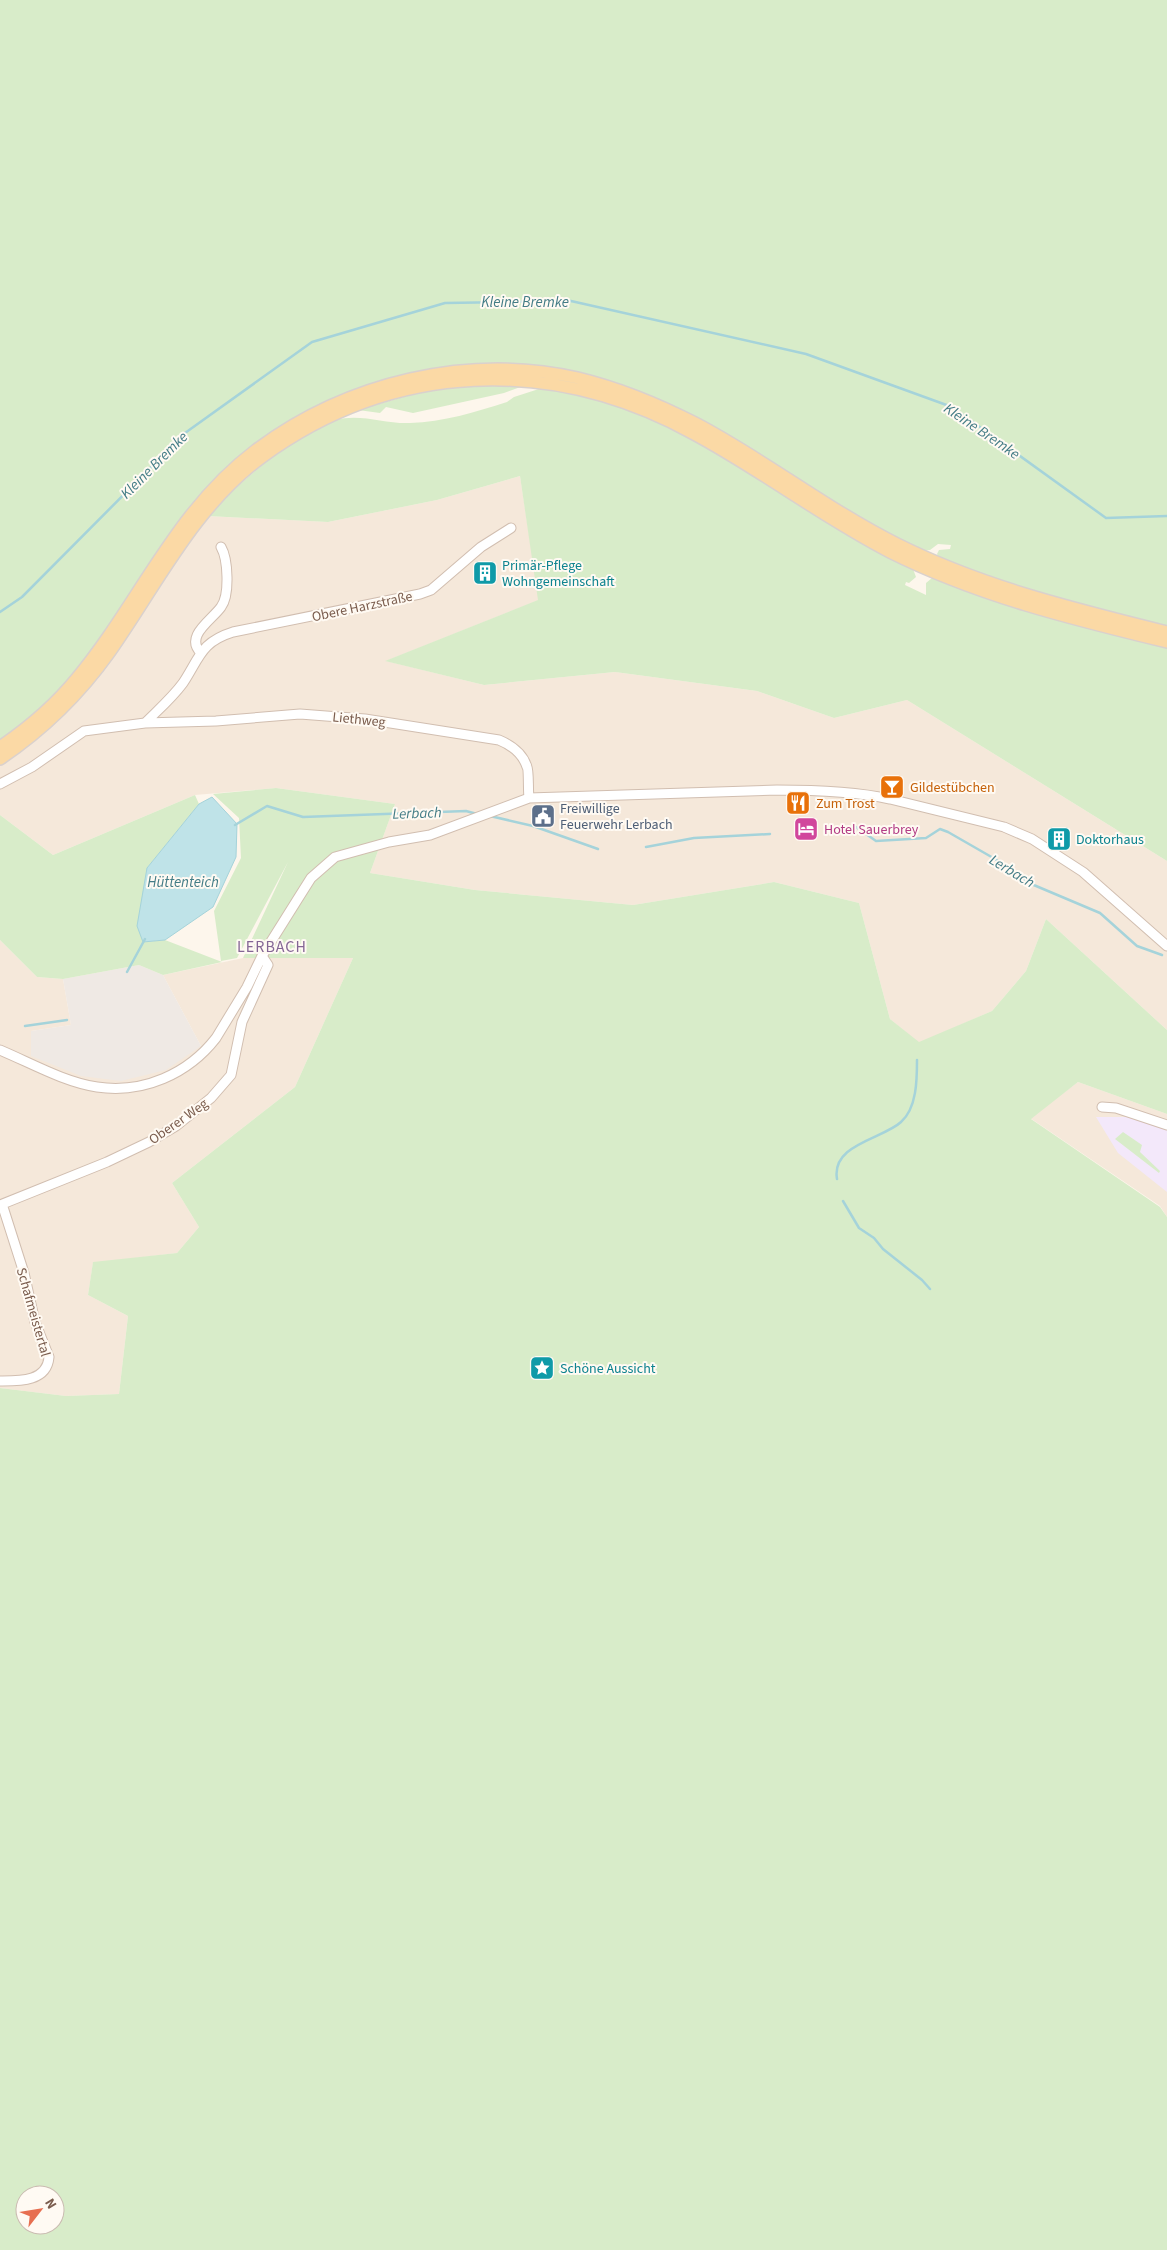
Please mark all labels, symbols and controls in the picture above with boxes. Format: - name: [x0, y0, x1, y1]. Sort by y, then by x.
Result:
- water label: Kleine Bremke: [481, 292, 569, 313]
- water label: Kleine Bremke: [940, 398, 1024, 465]
- water label: Kleine Bremke: [116, 427, 193, 504]
- place label: Primär-Pflege Wohngemeinschaft: [502, 556, 615, 592]
- building icon: Primär-Pflege Wohngemeinschaft: [472, 560, 498, 586]
- street label: Obere Harzstraße: [310, 587, 414, 627]
- street label: Liethweg: [331, 707, 386, 733]
- bar icon: Gildestübchen: [879, 774, 905, 800]
- place label: Gildestübchen: [910, 778, 995, 798]
- restaurant icon: Zum Trost: [785, 790, 811, 816]
- place label: Zum Trost: [816, 794, 875, 814]
- place label: Freiwillige Feuerwehr Lerbach: [560, 799, 673, 835]
- water label: Lerbach: [392, 802, 442, 825]
- public building icon: Freiwillige Feuerwehr Lerbach: [530, 803, 556, 829]
- hotel icon: Hotel Sauerbrey: [793, 816, 819, 842]
- place label: Hotel Sauerbrey: [824, 820, 919, 840]
- building icon: Doktorhaus: [1046, 826, 1072, 852]
- place label: Doktorhaus: [1076, 830, 1144, 850]
- water label: Lerbach: [985, 850, 1038, 893]
- water label: Hüttenteich: [147, 872, 219, 893]
- district label: LERBACH: [237, 936, 307, 958]
- street label: Oberer Weg: [145, 1094, 212, 1150]
- street label: Schafmeistertal: [11, 1265, 55, 1359]
- place icon: Schöne Aussicht: [529, 1355, 555, 1381]
- place label: Schöne Aussicht: [560, 1359, 656, 1379]
- north arrow: [15, 2185, 65, 2235]
- text: N: [39, 2195, 61, 2213]

